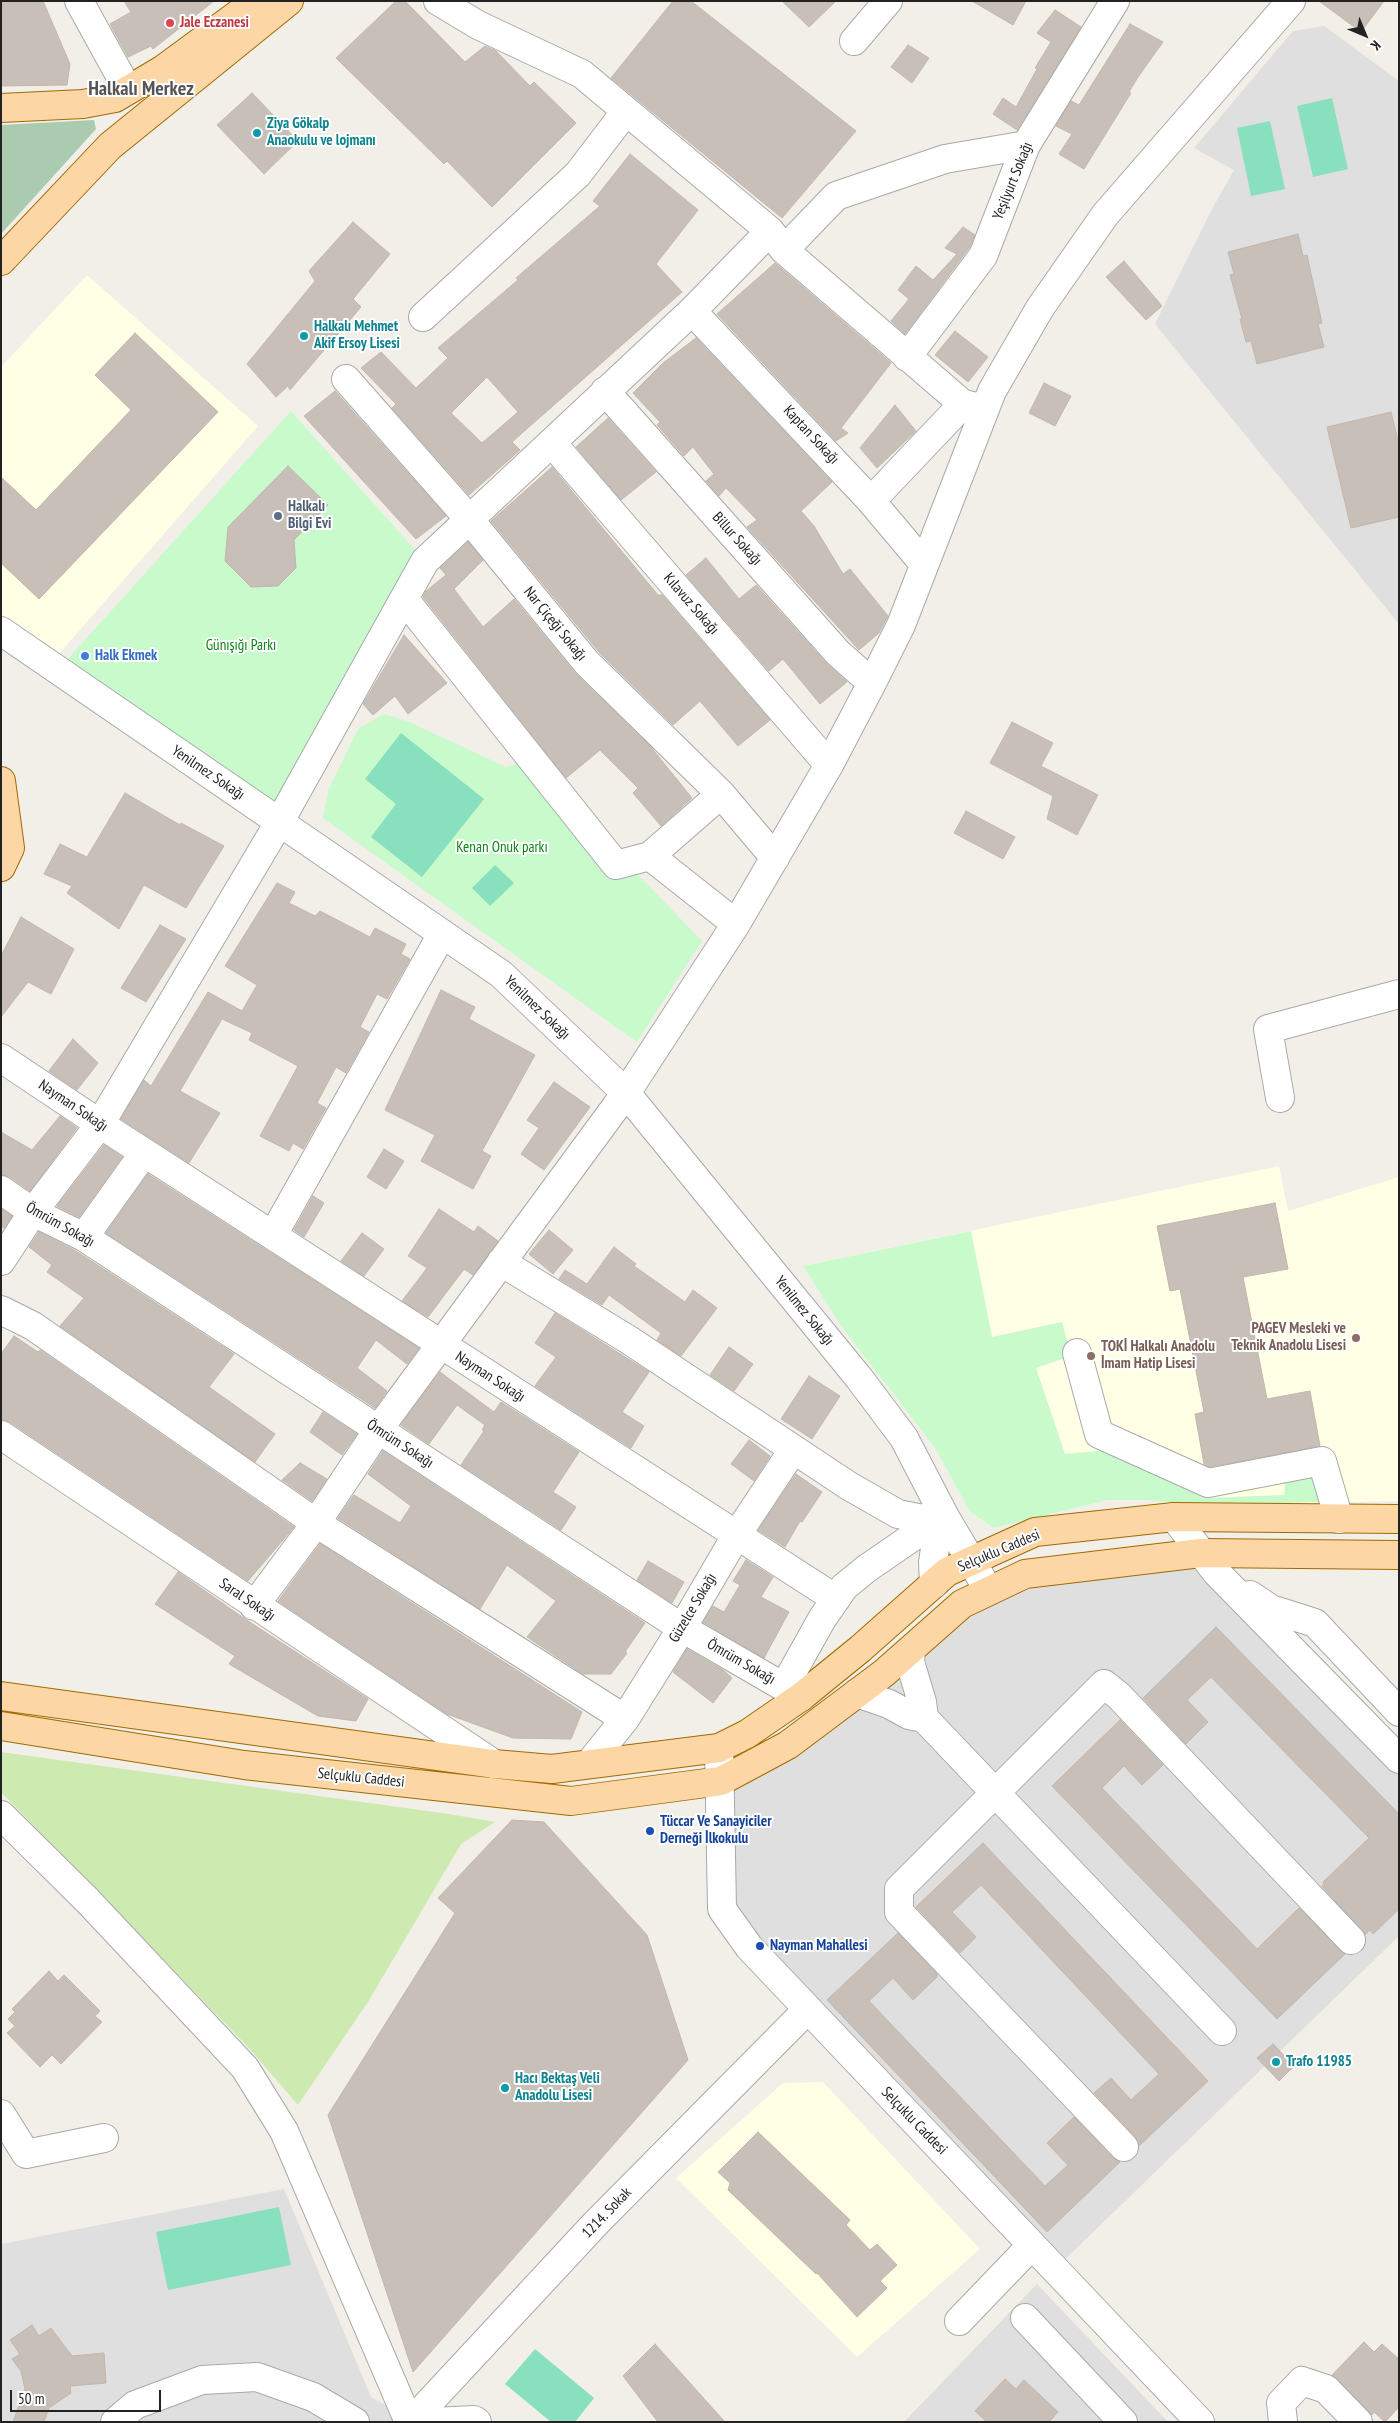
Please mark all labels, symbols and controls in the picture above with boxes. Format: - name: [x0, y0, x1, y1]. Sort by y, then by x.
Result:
- north arrow: [1340, 10, 1390, 60]
- place label: Jale Eczanesi: [180, 14, 249, 32]
- marker: Jale Eczanesi: [164, 17, 176, 29]
- text: K: [1367, 37, 1385, 55]
- district label: Halkalı Merkez: [88, 77, 194, 101]
- place label: Ziya Gökalp Anaokulu ve lojmanı: [267, 115, 376, 150]
- marker: Ziya Gökalp Anaokulu ve lojmanı: [251, 127, 263, 139]
- street label: Yeşilyurt Sokağı: [989, 140, 1037, 222]
- place label: Halkalı Mehmet Akif Ersoy Lisesi: [314, 318, 400, 353]
- marker: Halkalı Mehmet Akif Ersoy Lisesi: [298, 330, 310, 342]
- street label: Kaptan Sokağı: [779, 402, 843, 468]
- place label: Halkalı Bilgi Evi: [288, 498, 331, 533]
- street label: Billur Sokağı: [708, 509, 766, 569]
- marker: Halkalı Bilgi Evi: [272, 510, 284, 522]
- street label: Kılavuz Sokağı: [659, 570, 723, 638]
- street label: Nar Çiçeği Sokağı: [520, 583, 590, 665]
- park label: Günışığı Parkı: [206, 637, 276, 655]
- place label: Halk Ekmek: [95, 647, 157, 665]
- marker: Halk Ekmek: [79, 650, 91, 662]
- street label: Yenilmez Sokağı: [168, 742, 248, 804]
- park label: Kenan Onuk parkı: [456, 839, 548, 857]
- street label: Yenilmez Sokağı: [500, 972, 574, 1044]
- street label: Nayman Sokağı: [35, 1076, 111, 1136]
- street label: Ömrüm Sokağı: [22, 1199, 98, 1251]
- street label: Yenilmez Sokağı: [771, 1273, 837, 1349]
- place label: PAGEV Mesleki ve Teknik Anadolu Lisesi: [1231, 1320, 1346, 1355]
- marker: PAGEV Mesleki ve Teknik Anadolu Lisesi: [1350, 1332, 1362, 1344]
- place label: TOKİ Halkalı Anadolu İmam Hatip Lisesi: [1101, 1338, 1215, 1373]
- street label: Nayman Sokağı: [452, 1348, 528, 1406]
- marker: TOKİ Halkalı Anadolu İmam Hatip Lisesi: [1085, 1350, 1097, 1362]
- street label: Ömrüm Sokağı: [363, 1416, 437, 1472]
- street label: Selçuklu Caddesi: [955, 1526, 1043, 1576]
- street label: Güzelce Sokağı: [665, 1570, 721, 1646]
- street label: Saral Sokağı: [216, 1575, 278, 1625]
- street label: Ömrüm Sokağı: [704, 1635, 778, 1689]
- street label: Selçuklu Caddesi: [317, 1764, 405, 1792]
- place label: Tüccar Ve Sanayiciler Derneği İlkokulu: [660, 1813, 772, 1848]
- marker: Tüccar Ve Sanayiciler Derneği İlkokulu: [644, 1825, 656, 1837]
- place label: Nayman Mahallesi: [770, 1937, 868, 1955]
- marker: Nayman Mahallesi: [754, 1940, 766, 1952]
- place label: Trafo 11985: [1286, 2053, 1352, 2071]
- marker: Trafo 11985: [1270, 2056, 1282, 2068]
- place label: Hacı Bektaş Veli Anadolu Lisesi: [515, 2070, 600, 2105]
- marker: Hacı Bektaş Veli Anadolu Lisesi: [499, 2082, 511, 2094]
- street label: Selçuklu Caddesi: [877, 2083, 951, 2159]
- street label: 1214. Sokak: [579, 2184, 635, 2242]
- scale bar: [12, 2380, 164, 2412]
- text: 50 m: [18, 2389, 44, 2408]

